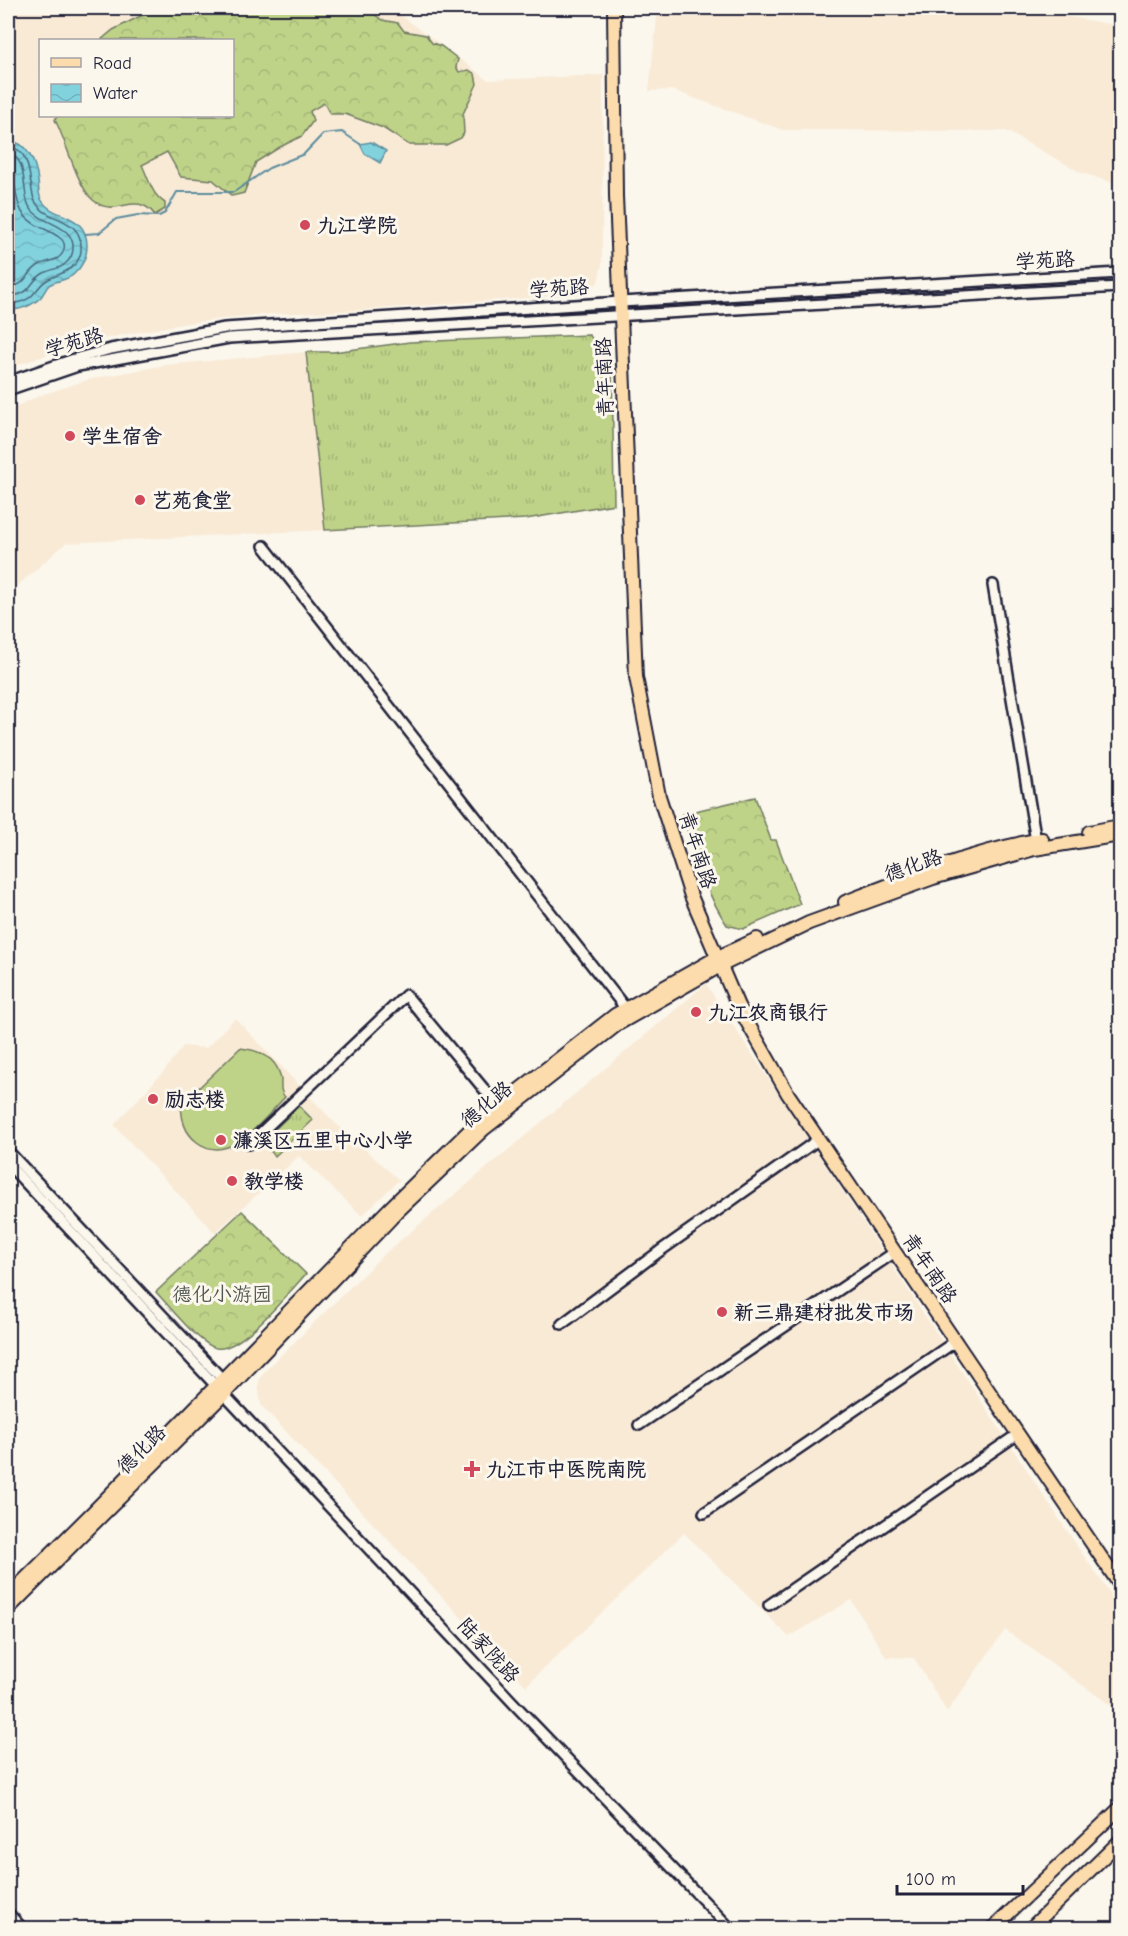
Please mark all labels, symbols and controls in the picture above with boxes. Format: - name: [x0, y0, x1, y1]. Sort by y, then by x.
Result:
- legend: [39, 39, 234, 117]
- text: Road: [93, 53, 132, 74]
- text: Water: [93, 83, 138, 104]
- place label: 九江学院: [317, 214, 397, 237]
- marker: 九江学院: [298, 218, 312, 232]
- street label: 学苑路: [1014, 247, 1077, 274]
- street label: 学苑路: [528, 275, 591, 302]
- street label: 学苑路: [42, 323, 107, 362]
- street label: 青年南路: [592, 336, 617, 417]
- place label: 学生宿舍: [82, 425, 162, 448]
- marker: 学生宿舍: [63, 429, 77, 443]
- place label: 艺苑食堂: [152, 489, 232, 512]
- marker: 艺苑食堂: [133, 493, 147, 507]
- street label: 青年南路: [674, 809, 721, 893]
- street label: 德化路: [881, 845, 946, 886]
- place label: 九江农商银行: [708, 1001, 828, 1024]
- marker: 九江农商银行: [689, 1005, 703, 1019]
- street label: 德化路: [456, 1076, 517, 1132]
- place label: 励志楼: [165, 1088, 225, 1111]
- marker: 励志楼: [146, 1092, 160, 1106]
- place label: 濂溪区五里中心小学: [233, 1129, 413, 1152]
- marker: 濂溪区五里中心小学: [214, 1133, 228, 1147]
- place label: 教学楼: [244, 1170, 304, 1193]
- marker: 教学楼: [225, 1174, 239, 1188]
- street label: 青年南路: [898, 1229, 962, 1309]
- park label: 德化小游园: [172, 1283, 272, 1306]
- place label: 新三鼎建材批发市场: [734, 1301, 914, 1324]
- marker: 新三鼎建材批发市场: [715, 1305, 729, 1319]
- street label: 德化路: [112, 1419, 171, 1479]
- place label: 九江市中医院南院: [486, 1458, 646, 1481]
- marker: 九江市中医院南院: [463, 1460, 481, 1478]
- street label: 陆家陇路: [453, 1613, 525, 1688]
- scale bar: [897, 1858, 1023, 1896]
- text: 100 m: [906, 1869, 956, 1890]

